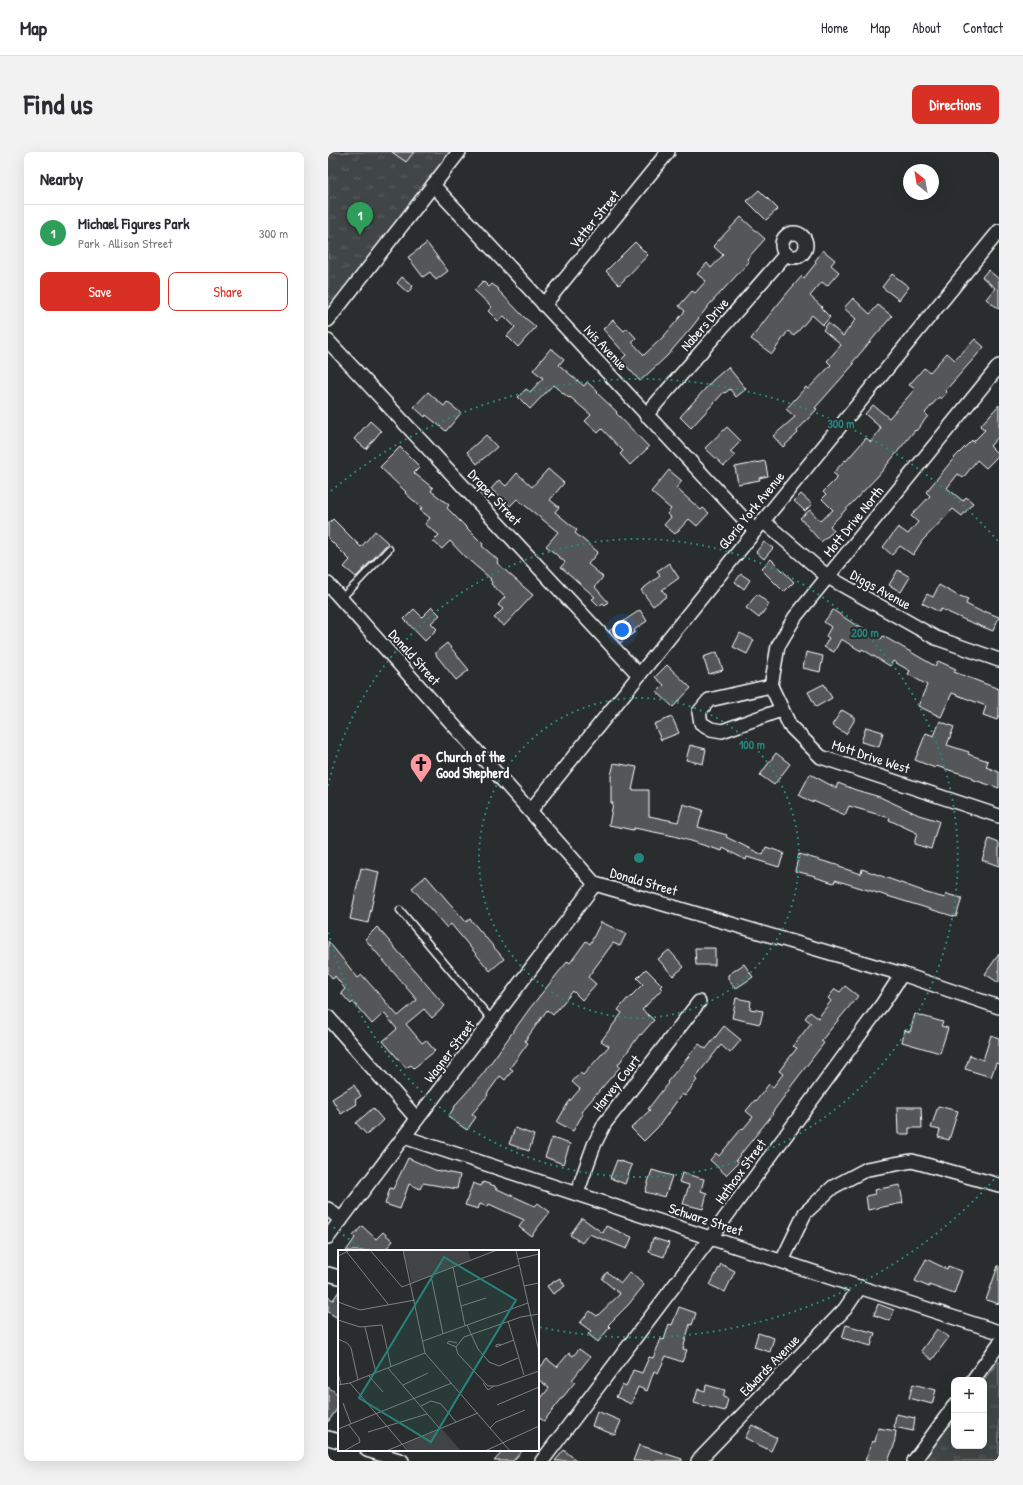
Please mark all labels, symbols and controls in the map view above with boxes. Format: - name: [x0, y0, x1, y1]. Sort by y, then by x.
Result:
- text: Map: [20, 15, 47, 41]
- text: Home: [821, 18, 848, 37]
- text: Map: [870, 18, 890, 37]
- text: About: [912, 18, 941, 37]
- text: Contact: [963, 18, 1003, 37]
- text: Find us: [24, 85, 93, 123]
- button: Directions: [912, 85, 999, 124]
- north arrow: [903, 164, 939, 200]
- text: Nearby: [40, 167, 83, 190]
- street label: Vetter Street: [565, 186, 623, 252]
- pin: 1: [347, 202, 373, 235]
- text: Michael Figures Park: [78, 213, 189, 234]
- text: 1: [51, 224, 55, 242]
- text: 300 m: [259, 224, 288, 242]
- text: Park · Allison Street: [78, 234, 173, 252]
- button: Save: [40, 272, 160, 311]
- button: Share: [168, 272, 288, 311]
- street label: Nabers Drive: [676, 293, 733, 355]
- street label: Ivis Avenue: [580, 320, 632, 374]
- text: 300 m: [827, 415, 855, 432]
- street label: Draper Street: [463, 465, 526, 530]
- street label: Gloria York Avenue: [714, 467, 789, 553]
- street label: Mott Drive North: [819, 482, 887, 560]
- street label: Diggs Avenue: [847, 565, 915, 614]
- your location: [612, 620, 632, 640]
- text: 200 m: [851, 624, 879, 641]
- street label: Donald Street: [385, 625, 445, 689]
- street label: Mott Drive West: [830, 734, 913, 778]
- text: 100 m: [739, 736, 765, 753]
- place label: Church of the Good Shepherd: [436, 747, 509, 784]
- church icon: Church of the Good Shepherd: [408, 751, 434, 784]
- centre of rings: [632, 851, 646, 865]
- street label: Donald Street: [608, 862, 680, 900]
- street label: Wagner Street: [419, 1016, 480, 1087]
- street label: Harvey Court: [588, 1051, 645, 1116]
- street label: Hathcox Street: [710, 1135, 770, 1207]
- street label: Schwarz Street: [666, 1198, 746, 1240]
- inset map: [338, 1250, 539, 1451]
- street label: Edwards Avenue: [735, 1330, 803, 1400]
- map controls: [951, 1377, 987, 1449]
- button: +: [951, 1377, 987, 1413]
- button: −: [951, 1413, 987, 1449]

